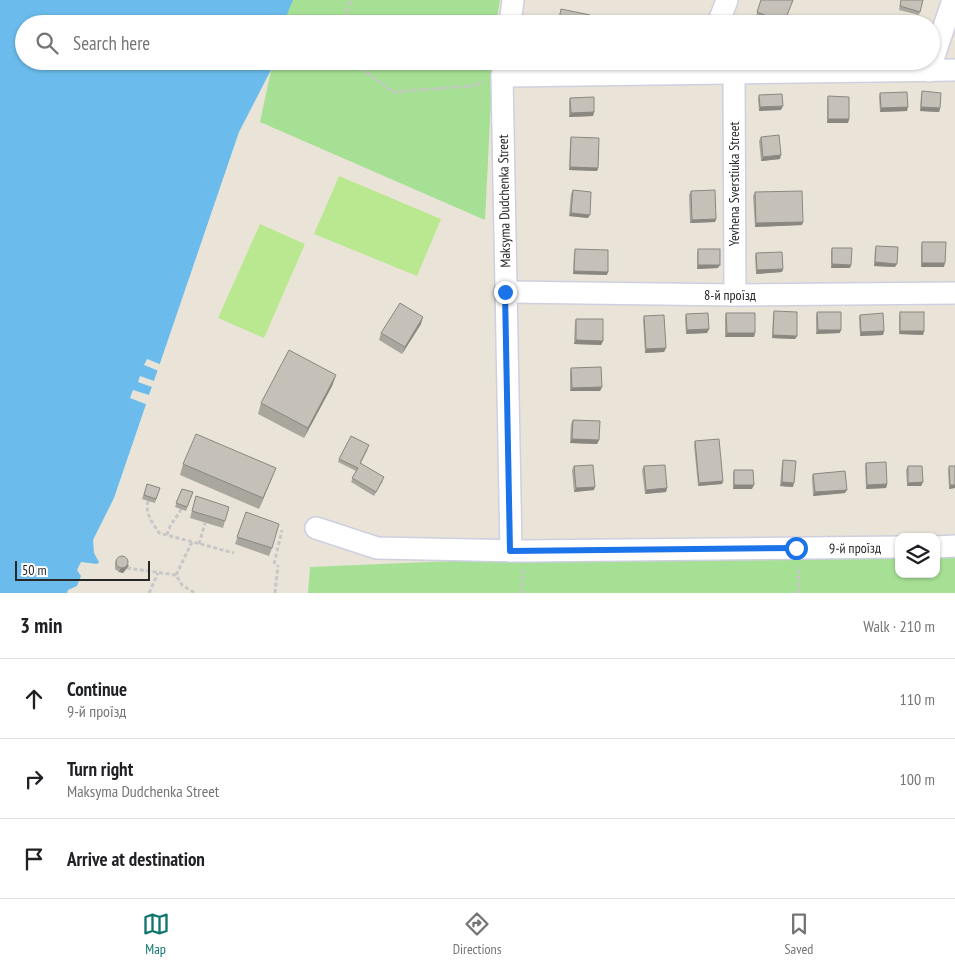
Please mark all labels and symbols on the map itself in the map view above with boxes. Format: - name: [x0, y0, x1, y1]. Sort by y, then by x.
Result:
- street label: Yevhena Sverstiuka Street: [725, 121, 743, 246]
- street label: Maksyma Dudchenka Street: [494, 134, 514, 268]
- route end: [494, 281, 517, 304]
- street label: 8-й проїзд: [704, 286, 756, 304]
- route start: [785, 537, 808, 560]
- street label: 9-й проїзд: [829, 539, 881, 557]
- scale bar: [15, 558, 150, 581]

